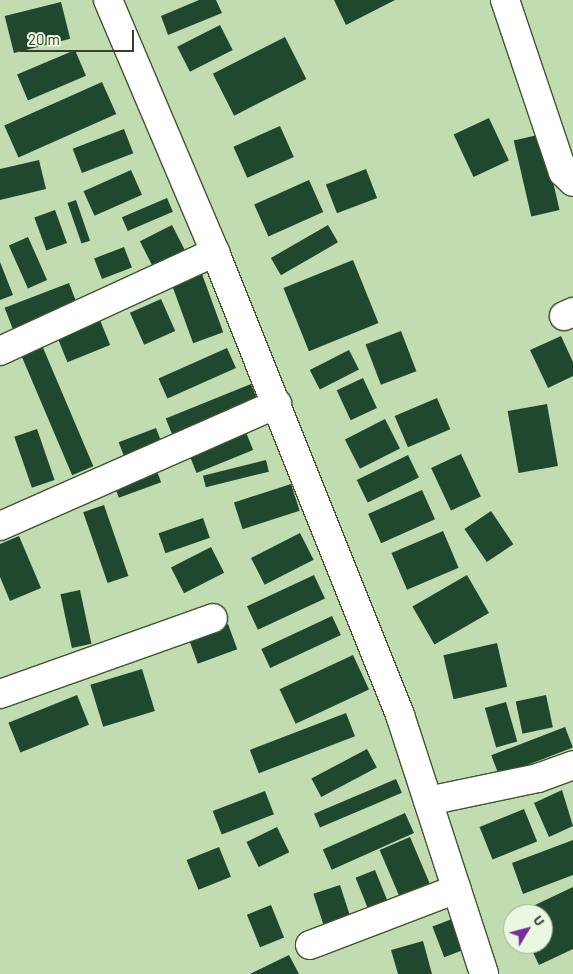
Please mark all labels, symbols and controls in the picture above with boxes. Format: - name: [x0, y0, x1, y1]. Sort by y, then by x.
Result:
- scale bar: [22, 20, 136, 52]
- text: 20 m: [28, 30, 60, 48]
- north arrow: [503, 904, 553, 954]
- text: U: [530, 912, 549, 929]

